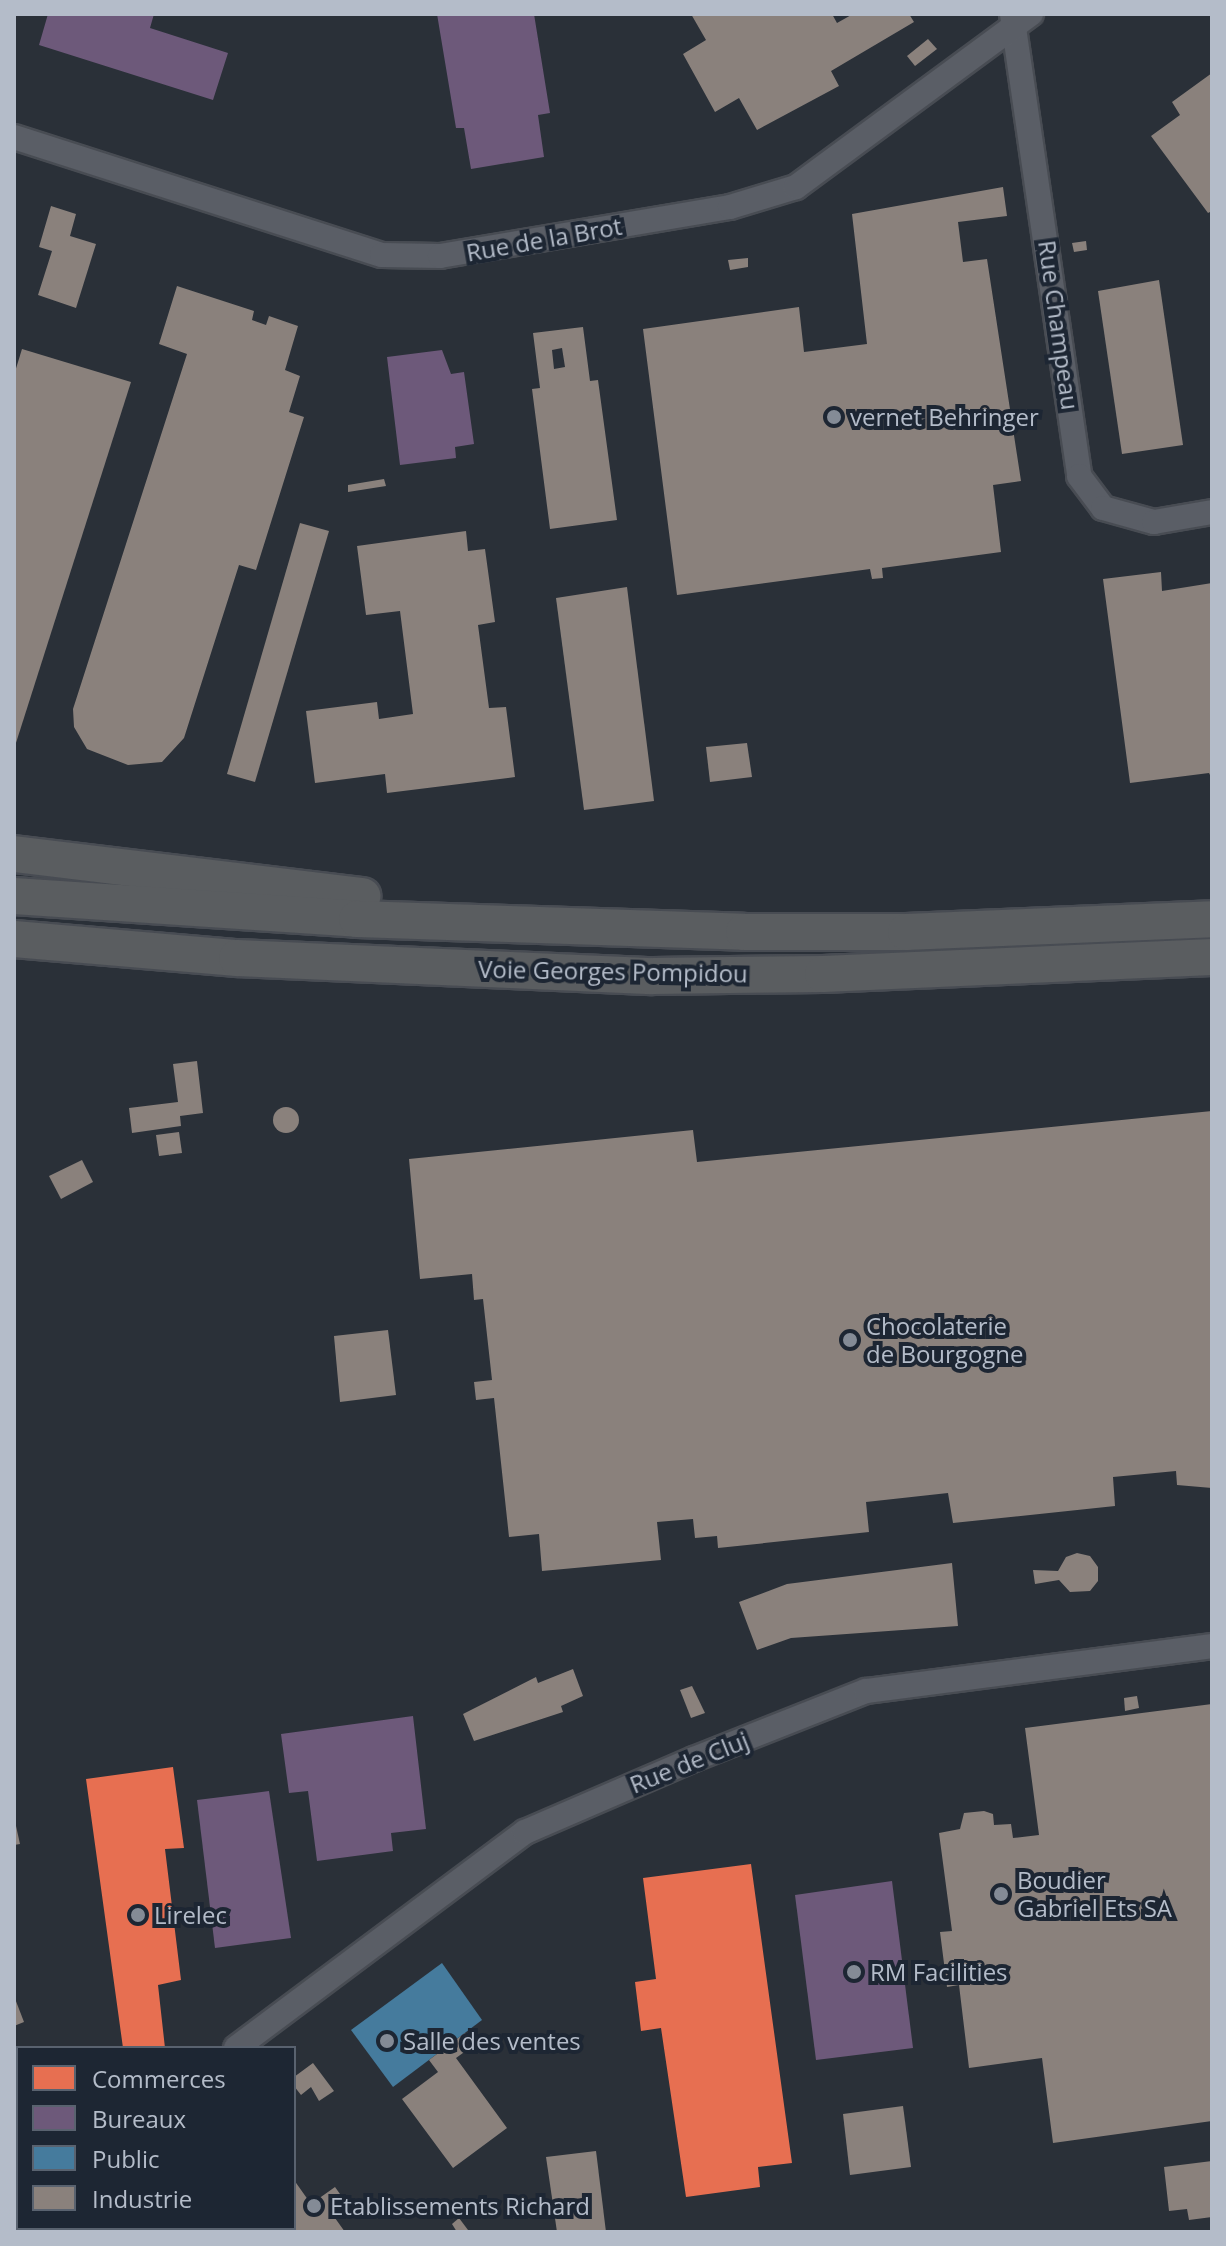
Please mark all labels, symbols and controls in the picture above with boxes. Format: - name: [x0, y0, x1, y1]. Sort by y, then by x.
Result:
- street label: Rue de la Brot: [464, 211, 624, 267]
- street label: Rue Champeau: [1033, 238, 1085, 412]
- place label: vernet Behringer: [850, 403, 1039, 431]
- marker: vernet Behringer: [825, 408, 843, 426]
- street label: Voie Georges Pompidou: [478, 954, 748, 988]
- place label: Chocolaterie de Bourgogne: [866, 1312, 1024, 1368]
- marker: Chocolaterie de Bourgogne: [841, 1331, 859, 1349]
- street label: Rue de Cluj: [625, 1725, 753, 1799]
- place label: Boudier Gabriel Ets SA: [1017, 1866, 1172, 1922]
- marker: Boudier Gabriel Ets SA: [992, 1885, 1010, 1903]
- place label: Lirelec: [154, 1901, 227, 1929]
- marker: Lirelec: [129, 1906, 147, 1924]
- place label: RM Facilities: [870, 1958, 1008, 1986]
- marker: RM Facilities: [845, 1963, 863, 1981]
- place label: Salle des ventes: [403, 2027, 581, 2055]
- marker: Salle des ventes: [378, 2032, 396, 2050]
- legend: [16, 2046, 296, 2230]
- text: Commerces: [92, 2062, 226, 2095]
- text: Bureaux: [92, 2102, 186, 2135]
- text: Public: [92, 2142, 159, 2175]
- text: Industrie: [92, 2182, 192, 2215]
- place label: Etablissements Richard: [330, 2192, 590, 2220]
- marker: Etablissements Richard: [305, 2197, 323, 2215]

